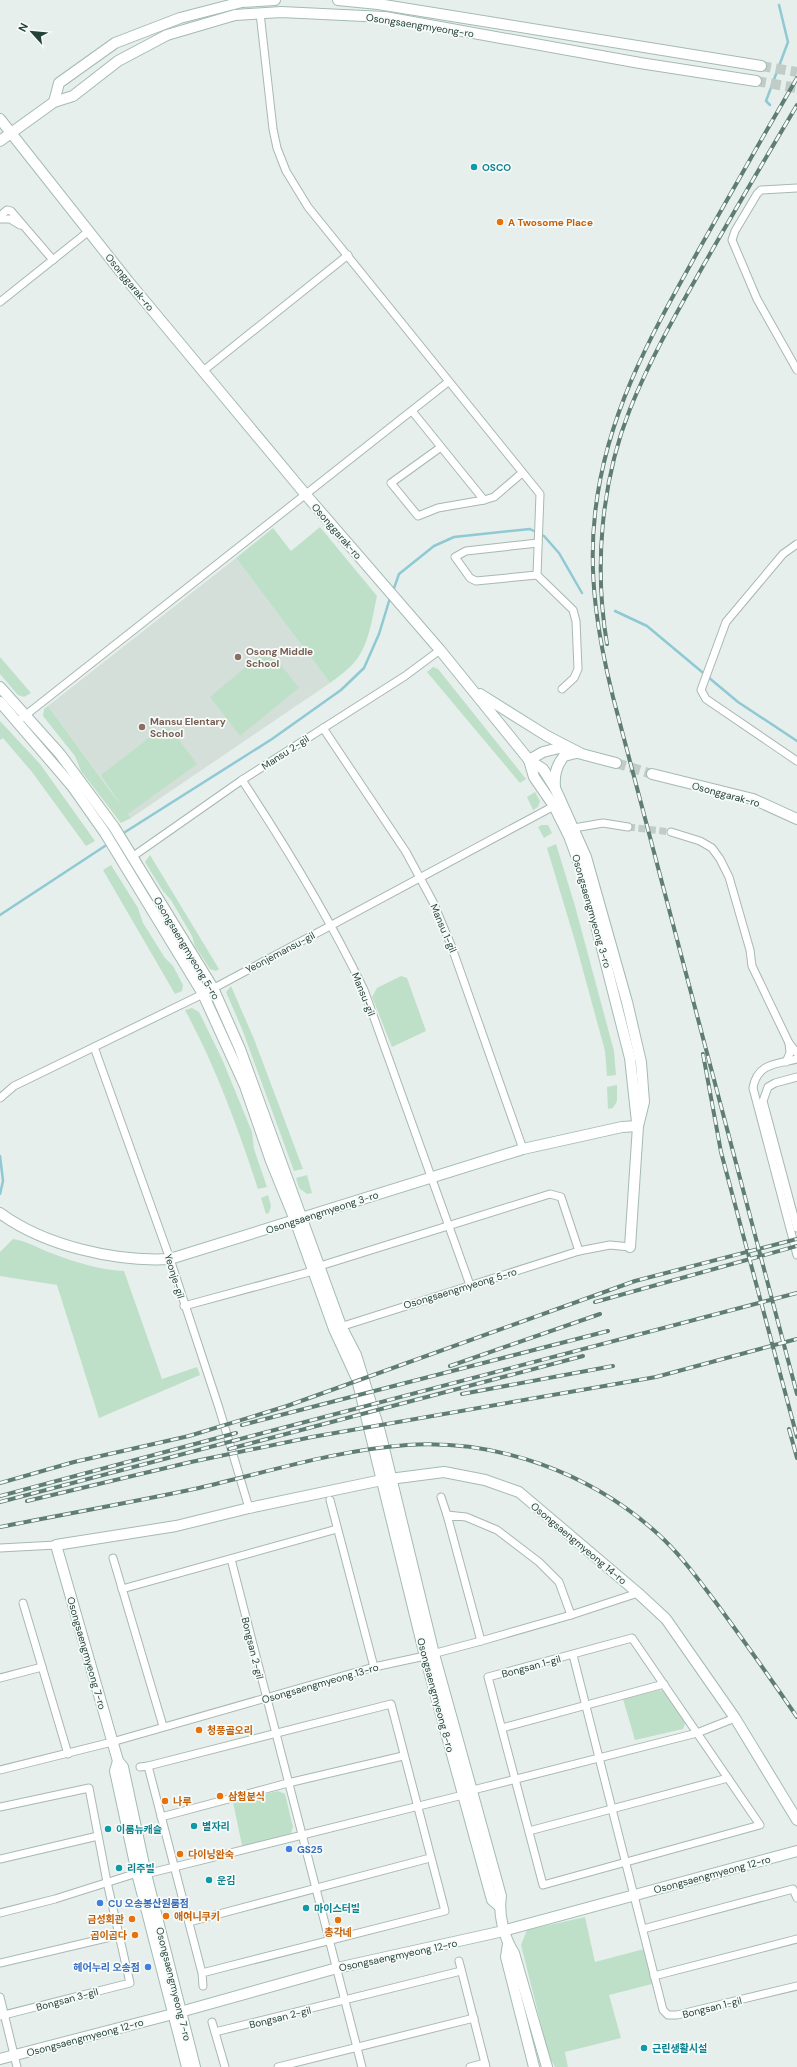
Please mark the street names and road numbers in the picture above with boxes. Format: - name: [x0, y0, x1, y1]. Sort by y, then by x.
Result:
- street label: Osongsaengmyeong-ro: [365, 11, 475, 40]
- street label: Osonggarak-ro: [103, 251, 157, 314]
- street label: Osonggarak-ro: [309, 501, 365, 562]
- street label: Mansu 2-gil: [259, 732, 312, 773]
- street label: Osonggarak-ro: [690, 779, 761, 810]
- street label: Osongsaengmyeong 3-ro: [569, 853, 614, 970]
- street label: Osongsaengmyeong 5-ro: [151, 894, 223, 1002]
- street label: Mansu 1-gil: [427, 902, 460, 955]
- street label: Yeonjemansu-gil: [243, 929, 317, 976]
- street label: Mansu-gil: [349, 970, 378, 1018]
- street label: Osongsaengmyeong 3-ro: [264, 1188, 380, 1237]
- street label: Yeonje-gil: [162, 1252, 187, 1300]
- street label: Osongsaengmyeong 5-ro: [402, 1265, 518, 1312]
- street label: Osongsaengmyeong 14-ro: [528, 1500, 629, 1587]
- street label: Osongsaengmyeong 7-ro: [64, 1595, 109, 1711]
- street label: Bongsan 2-gil: [239, 1616, 267, 1681]
- street label: Osongsaengmyeong 8-ro: [414, 1637, 457, 1754]
- street label: Bongsan 1-gil: [500, 1652, 562, 1681]
- street label: Osongsaengmyeong 13-ro: [260, 1661, 380, 1706]
- street label: Osongsaengmyeong 12-ro: [652, 1853, 772, 1896]
- street label: Osongsaengmyeong 7-ro: [153, 1926, 194, 2042]
- street label: Osongsaengmyeong 12-ro: [338, 1937, 459, 1974]
- street label: Bongsan 3-gil: [35, 1985, 100, 2014]
- street label: Bongsan 1-gil: [681, 1994, 743, 2021]
- street label: Bongsan 2-gil: [248, 2003, 313, 2031]
- street label: Osongsaengmyeong 12-ro: [25, 2016, 145, 2059]

